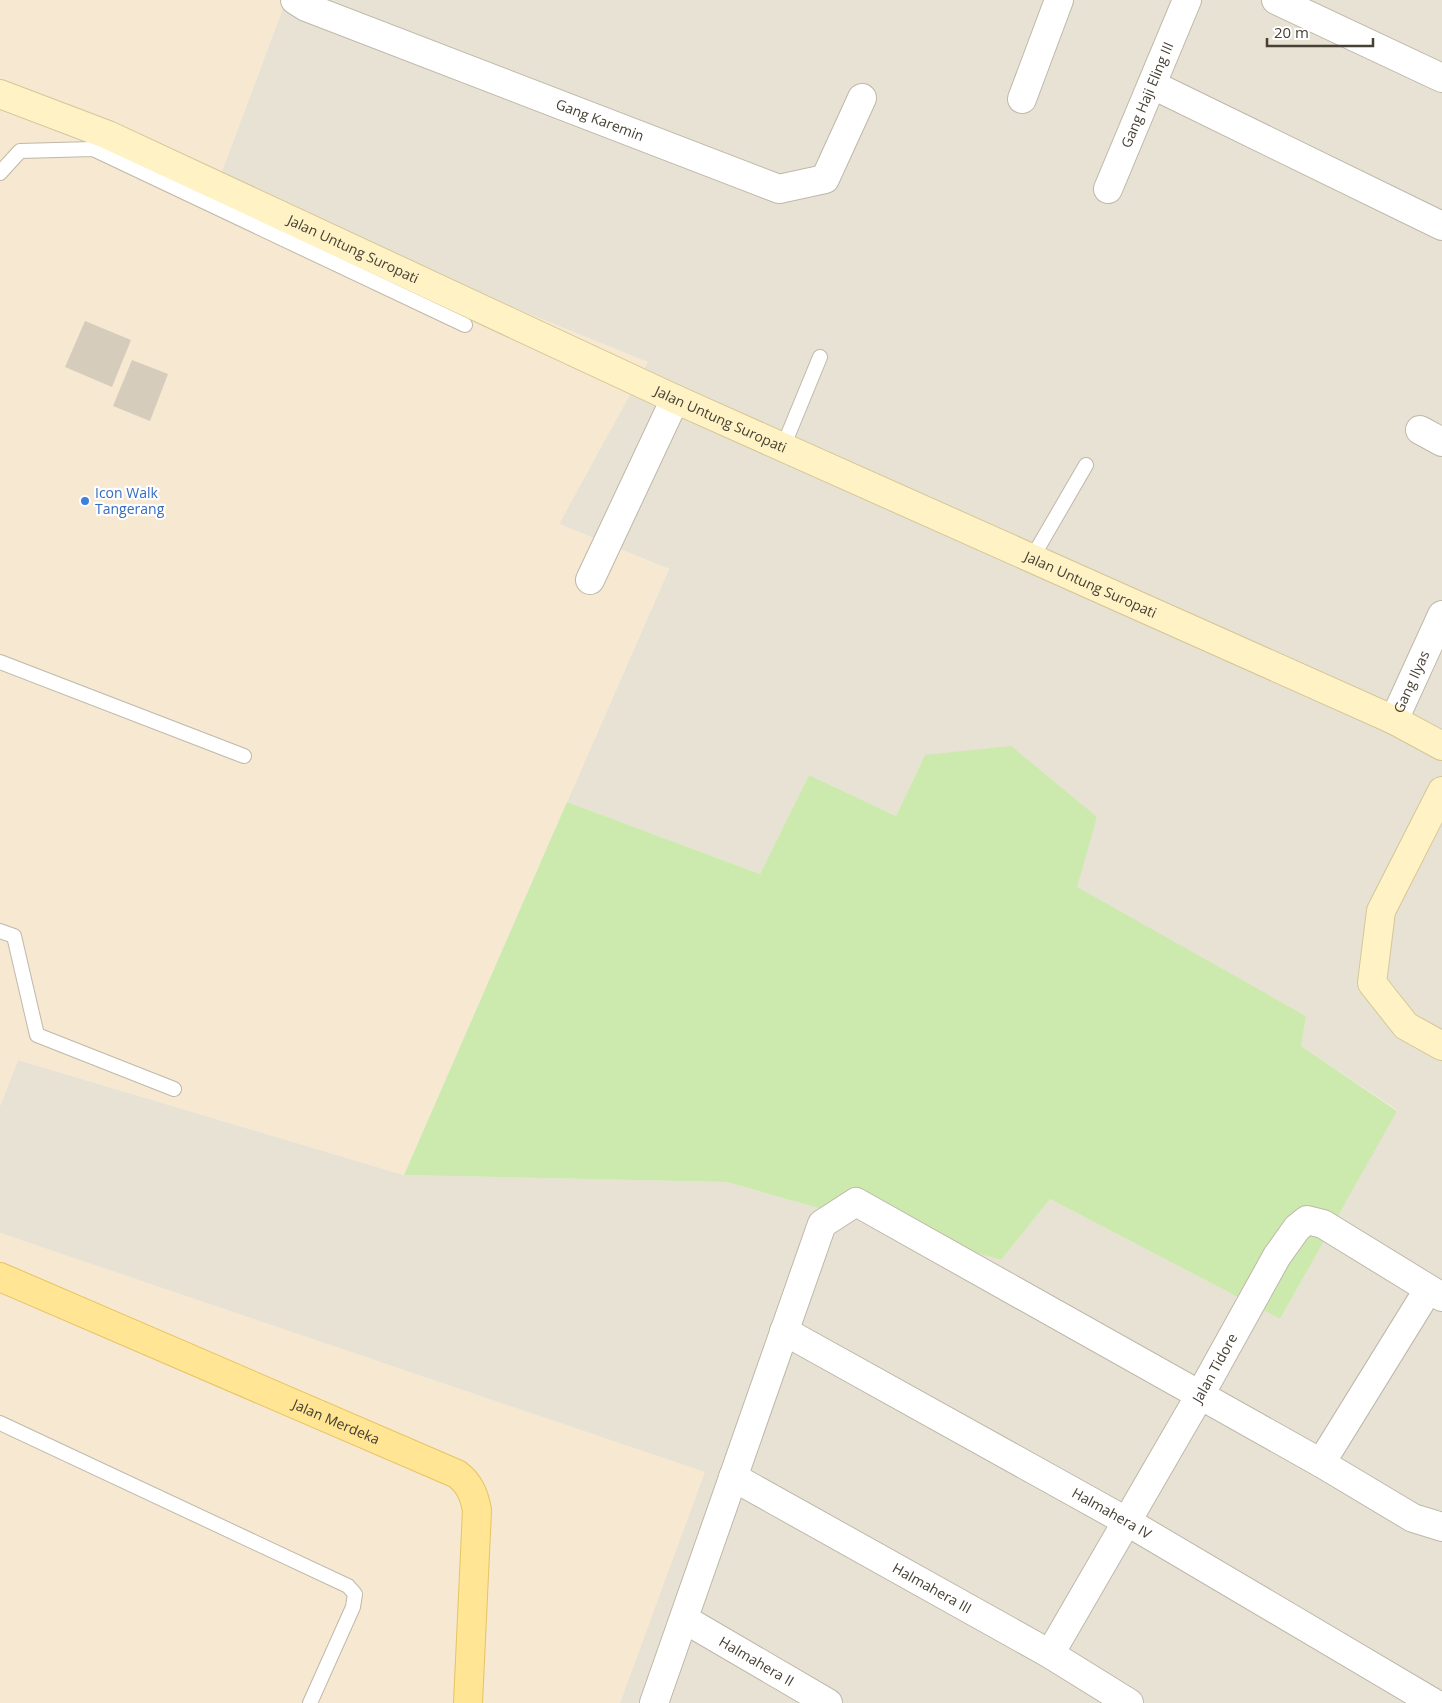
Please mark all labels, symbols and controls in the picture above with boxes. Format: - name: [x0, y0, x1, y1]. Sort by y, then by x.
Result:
- scale bar: [1267, 15, 1373, 47]
- text: 20 m: [1274, 22, 1309, 42]
- street label: Gang Haji Eling III: [1116, 39, 1177, 151]
- street label: Gang Karemin: [553, 94, 647, 145]
- street label: Jalan Untung Suropati: [283, 209, 422, 287]
- street label: Jalan Untung Suropati: [650, 380, 790, 457]
- place label: Icon Walk Tangerang: [95, 483, 165, 518]
- marker: Icon Walk Tangerang: [79, 495, 91, 507]
- street label: Jalan Untung Suropati: [1020, 545, 1160, 622]
- street label: Gang Ilyas: [1388, 647, 1434, 716]
- street label: Jalan Tidore: [1186, 1330, 1241, 1408]
- street label: Jalan Merdeka: [288, 1394, 383, 1449]
- street label: Halmahera IV: [1069, 1483, 1156, 1543]
- street label: Halmahera III: [889, 1558, 975, 1617]
- street label: Halmahera II: [716, 1632, 798, 1690]

